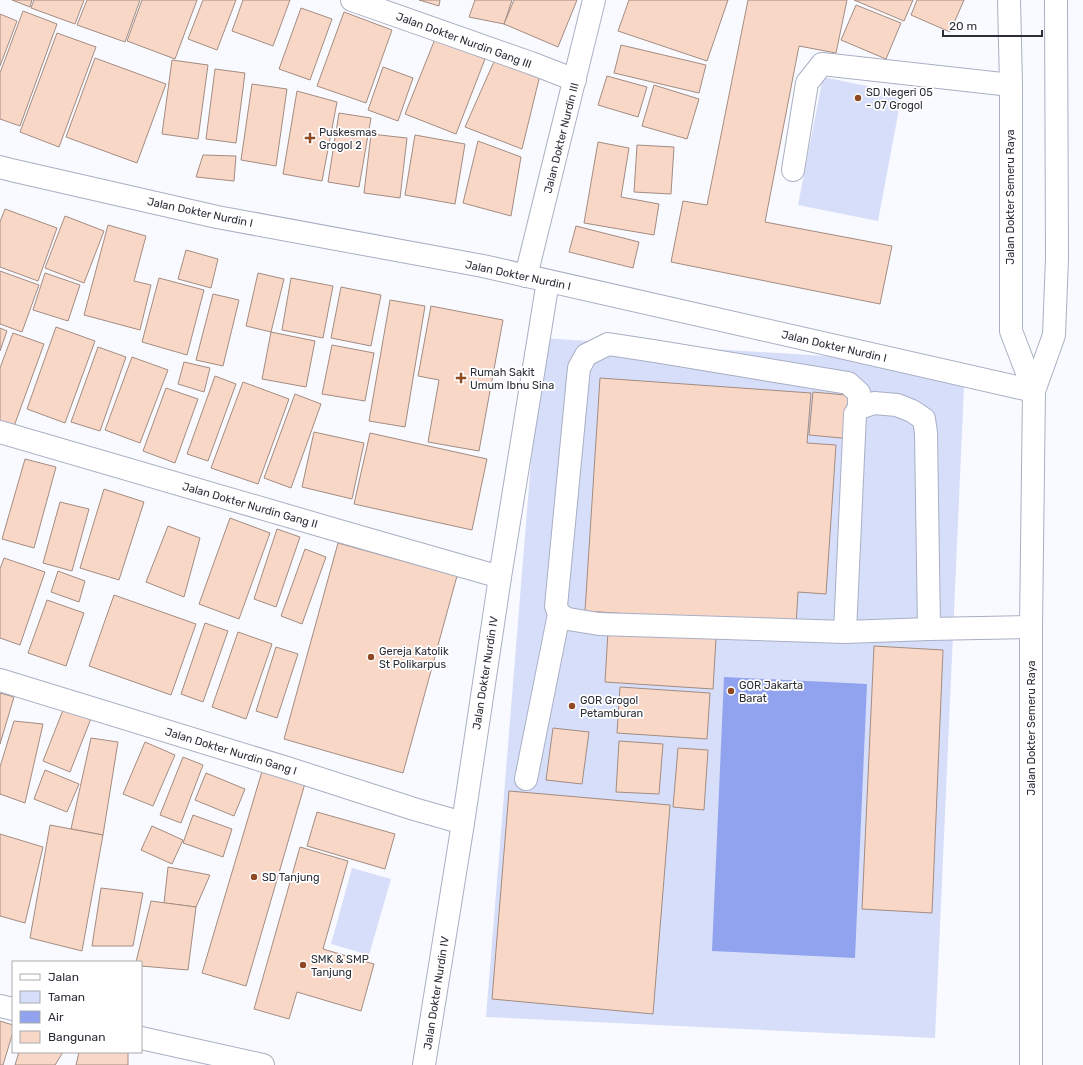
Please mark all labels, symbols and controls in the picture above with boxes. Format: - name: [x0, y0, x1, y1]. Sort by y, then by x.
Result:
- street label: Jalan Dokter Nurdin Gang III: [394, 10, 533, 71]
- scale bar: [943, 12, 1042, 38]
- text: 20 m: [949, 19, 977, 33]
- street label: Jalan Dokter Nurdin III: [541, 81, 582, 195]
- place label: SD Negeri 05 - 07 Grogol: [866, 86, 933, 112]
- marker: SD Negeri 05 - 07 Grogol: [853, 93, 863, 103]
- place label: Puskesmas Grogol 2: [319, 126, 377, 152]
- street label: Jalan Dokter Semeru Raya: [1004, 129, 1017, 265]
- marker: Puskesmas Grogol 2: [304, 132, 316, 144]
- street label: Jalan Dokter Nurdin I: [146, 195, 254, 230]
- street label: Jalan Dokter Nurdin I: [464, 258, 572, 293]
- street label: Jalan Dokter Nurdin I: [780, 328, 888, 365]
- place label: Rumah Sakit Umum Ibnu Sina: [470, 366, 554, 392]
- marker: Rumah Sakit Umum Ibnu Sina: [455, 372, 467, 384]
- street label: Jalan Dokter Nurdin Gang II: [181, 480, 319, 531]
- street label: Jalan Dokter Nurdin IV: [470, 615, 501, 731]
- place label: Gereja Katolik St Polikarpus: [379, 645, 449, 671]
- marker: Gereja Katolik St Polikarpus: [366, 652, 376, 662]
- street label: Jalan Dokter Semeru Raya: [1025, 660, 1038, 796]
- place label: GOR Jakarta Barat: [739, 679, 803, 705]
- marker: GOR Jakarta Barat: [726, 686, 736, 696]
- place label: GOR Grogol Petamburan: [580, 694, 643, 720]
- marker: GOR Grogol Petamburan: [567, 701, 577, 711]
- street label: Jalan Dokter Nurdin Gang I: [163, 725, 298, 778]
- place label: SD Tanjung: [262, 871, 320, 884]
- marker: SD Tanjung: [249, 872, 259, 882]
- street label: Jalan Dokter Nurdin IV: [421, 935, 452, 1051]
- place label: SMK & SMP Tanjung: [311, 953, 369, 979]
- marker: SMK & SMP Tanjung: [298, 960, 308, 970]
- legend: [12, 961, 142, 1053]
- text: Jalan: [48, 970, 79, 984]
- text: Taman: [48, 990, 85, 1004]
- text: Air: [48, 1010, 64, 1024]
- text: Bangunan: [48, 1030, 105, 1044]

